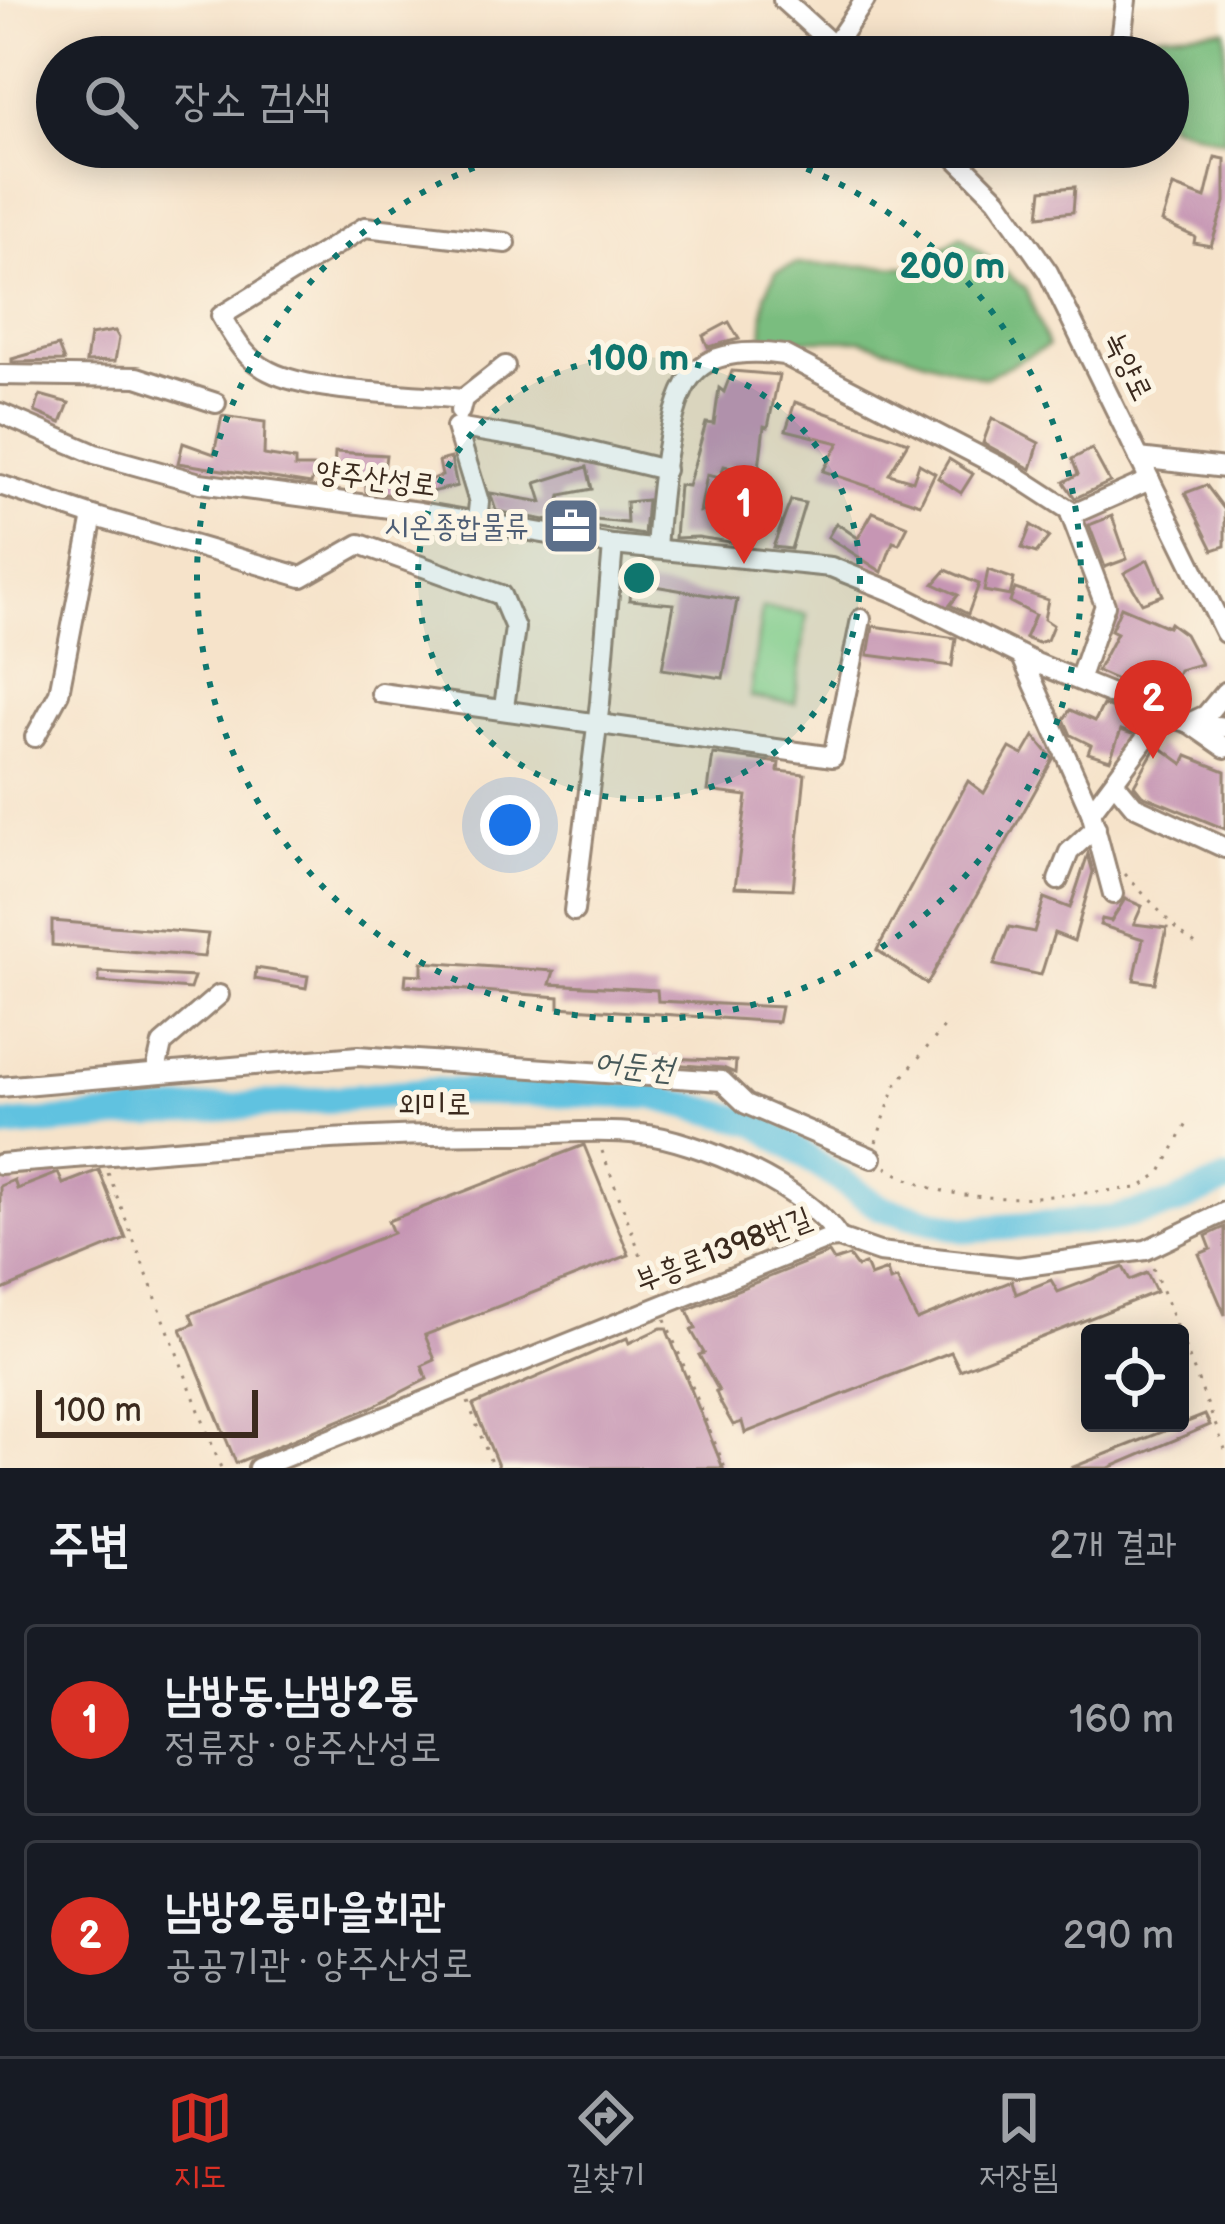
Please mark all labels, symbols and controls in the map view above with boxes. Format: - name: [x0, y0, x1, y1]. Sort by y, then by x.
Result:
- search box: [36, 36, 1189, 168]
- icon: search: [78, 69, 144, 135]
- text: 장소 검색: [174, 74, 331, 129]
- text: 200 m: [899, 246, 1005, 289]
- street label: 녹양로: [1096, 326, 1160, 407]
- text: 100 m: [589, 338, 689, 381]
- street label: 양주산성로: [314, 454, 438, 504]
- pin: 1: [705, 465, 783, 564]
- office icon: 시온종합물류: [540, 495, 602, 557]
- place label: 시온종합물류: [384, 509, 529, 545]
- centre of rings: [618, 557, 660, 599]
- pin: 2: [1114, 660, 1192, 759]
- your location: [480, 795, 540, 855]
- water label: 어둔천: [592, 1042, 679, 1090]
- street label: 외미로: [398, 1087, 470, 1123]
- street label: 부흥로1398번길: [630, 1200, 816, 1300]
- map controls: [1081, 1324, 1189, 1432]
- button: locate: [1081, 1324, 1189, 1432]
- scale bar: [36, 1384, 258, 1437]
- text: 100 m: [54, 1391, 142, 1431]
- text: 주변: [48, 1515, 130, 1576]
- text: 2개 결과: [1049, 1523, 1177, 1570]
- text: 남방동.남방2통: [165, 1668, 419, 1723]
- text: 1: [82, 1697, 98, 1744]
- text: 160 m: [1069, 1697, 1174, 1744]
- text: 정류장 · 양주산성로: [165, 1725, 442, 1772]
- text: 남방2통마을회관: [165, 1884, 445, 1939]
- text: 2: [78, 1913, 102, 1960]
- text: 290 m: [1063, 1913, 1174, 1960]
- text: 공공기관 · 양주산성로: [165, 1941, 473, 1988]
- tab: 지도: [167, 2085, 233, 2198]
- tab: 길찾기: [566, 2085, 646, 2198]
- tab: 저장됨: [979, 2085, 1058, 2198]

